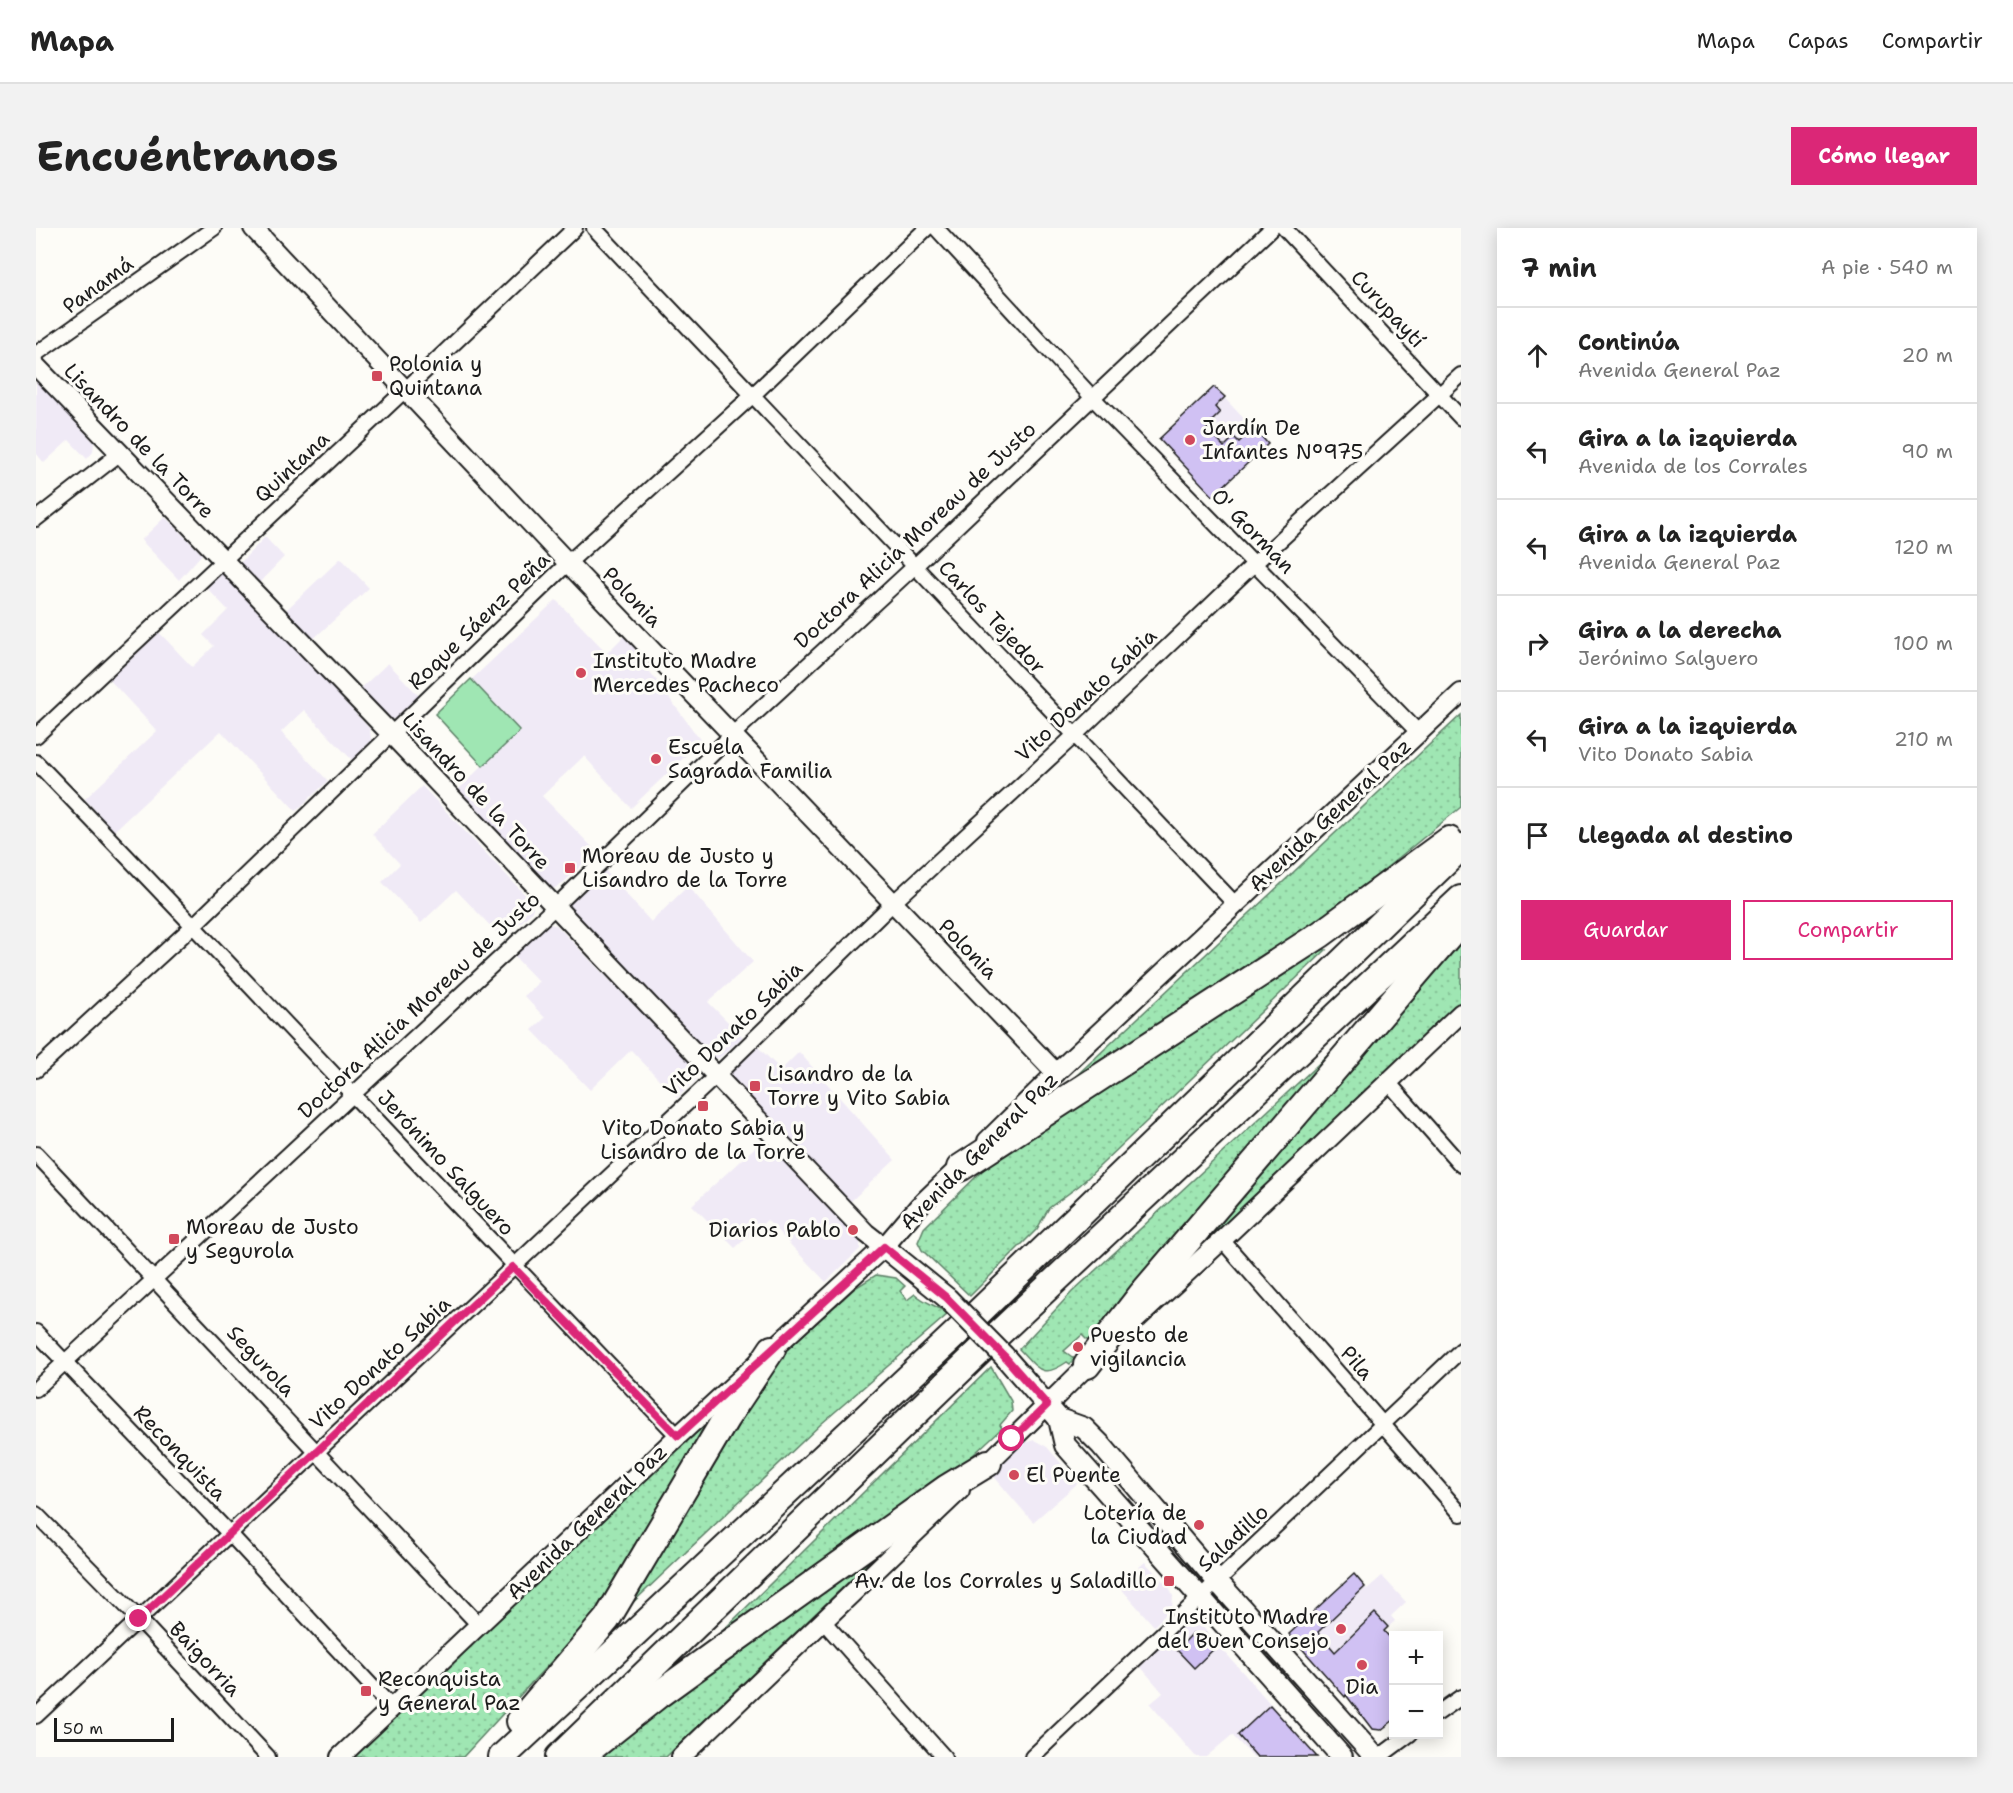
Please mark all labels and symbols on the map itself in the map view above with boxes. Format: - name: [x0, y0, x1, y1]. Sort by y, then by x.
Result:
- street label: Panamá: [57, 250, 139, 320]
- street label: Curupaytí: [1345, 264, 1431, 354]
- place label: Polonia y Quintana: [389, 350, 482, 402]
- street label: Lisandro de la Torre: [57, 357, 221, 525]
- marker: Polonia y Quintana: [370, 369, 384, 383]
- place label: Jardín De Infantes Nº975: [1202, 414, 1363, 466]
- street label: Doctora Alicia Moreau de Justo: [788, 415, 1042, 655]
- street label: Quintana: [248, 425, 336, 509]
- marker: Jardín De Infantes Nº975: [1183, 433, 1197, 447]
- street label: O' Gorman: [1205, 482, 1301, 580]
- street label: Roque Sáenz Peña: [402, 546, 556, 696]
- street label: Carlos Tejedor: [932, 554, 1052, 680]
- street label: Polonia: [596, 561, 668, 633]
- street label: Vito Donato Sabia: [1009, 622, 1163, 768]
- place label: Instituto Madre Mercedes Pacheco: [593, 647, 779, 699]
- marker: Instituto Madre Mercedes Pacheco: [574, 666, 588, 680]
- street label: Lisandro de la Torre: [396, 706, 556, 876]
- street label: Avenida General Paz: [1243, 732, 1417, 898]
- place label: Escuela Sagrada Familia: [668, 733, 832, 785]
- marker: Escuela Sagrada Familia: [649, 752, 663, 766]
- place label: Moreau de Justo y Lisandro de la Torre: [582, 842, 788, 894]
- marker: Moreau de Justo y Lisandro de la Torre: [563, 861, 577, 875]
- street label: Doctora Alicia Moreau de Justo: [292, 885, 546, 1125]
- street label: Polonia: [932, 913, 1004, 985]
- street label: Vito Donato Sabia: [657, 955, 809, 1103]
- place label: Lisandro de la Torre y Vito Sabia: [767, 1060, 950, 1112]
- street label: Avenida General Paz: [894, 1066, 1064, 1236]
- marker: Lisandro de la Torre y Vito Sabia: [748, 1079, 762, 1093]
- street label: Jerónimo Salguero: [371, 1084, 521, 1242]
- marker: Vito Donato Sabia y Lisandro de la Torre: [696, 1099, 710, 1113]
- place label: Vito Donato Sabia y Lisandro de la Torre: [600, 1114, 806, 1166]
- place label: Moreau de Justo y Segurola: [186, 1213, 359, 1265]
- place label: Diarios Pablo: [709, 1216, 841, 1244]
- marker: Diarios Pablo: [846, 1223, 860, 1237]
- marker: Moreau de Justo y Segurola: [167, 1232, 181, 1246]
- street label: Vito Donato Sabia: [303, 1290, 457, 1436]
- street label: Segurola: [221, 1319, 301, 1403]
- place label: Puesto de vigilancia: [1090, 1321, 1189, 1373]
- marker: Puesto de vigilancia: [1071, 1340, 1085, 1354]
- street label: Pila: [1334, 1340, 1380, 1386]
- street label: Reconquista: [127, 1399, 233, 1507]
- route start: [998, 1425, 1024, 1451]
- street label: Avenida General Paz: [501, 1438, 673, 1606]
- place label: El Puente: [1026, 1461, 1121, 1489]
- marker: El Puente: [1007, 1468, 1021, 1482]
- street label: Saladillo: [1191, 1498, 1275, 1578]
- place label: Lotería de la Ciudad: [1083, 1499, 1187, 1551]
- marker: Lotería de la Ciudad: [1192, 1518, 1206, 1532]
- place label: Av. de los Corrales y Saladillo: [854, 1567, 1157, 1595]
- marker: Av. de los Corrales y Saladillo: [1162, 1574, 1176, 1588]
- place label: Instituto Madre del Buen Consejo: [1157, 1603, 1329, 1655]
- route end: [125, 1605, 151, 1631]
- street label: Baigorria: [163, 1615, 247, 1703]
- marker: Instituto Madre del Buen Consejo: [1334, 1622, 1348, 1636]
- marker: Dia: [1355, 1658, 1369, 1672]
- place label: Reconquista y General Paz: [378, 1665, 521, 1717]
- place label: Dia: [1346, 1673, 1378, 1701]
- marker: Reconquista y General Paz: [359, 1684, 373, 1698]
- scale bar: [54, 1715, 174, 1742]

